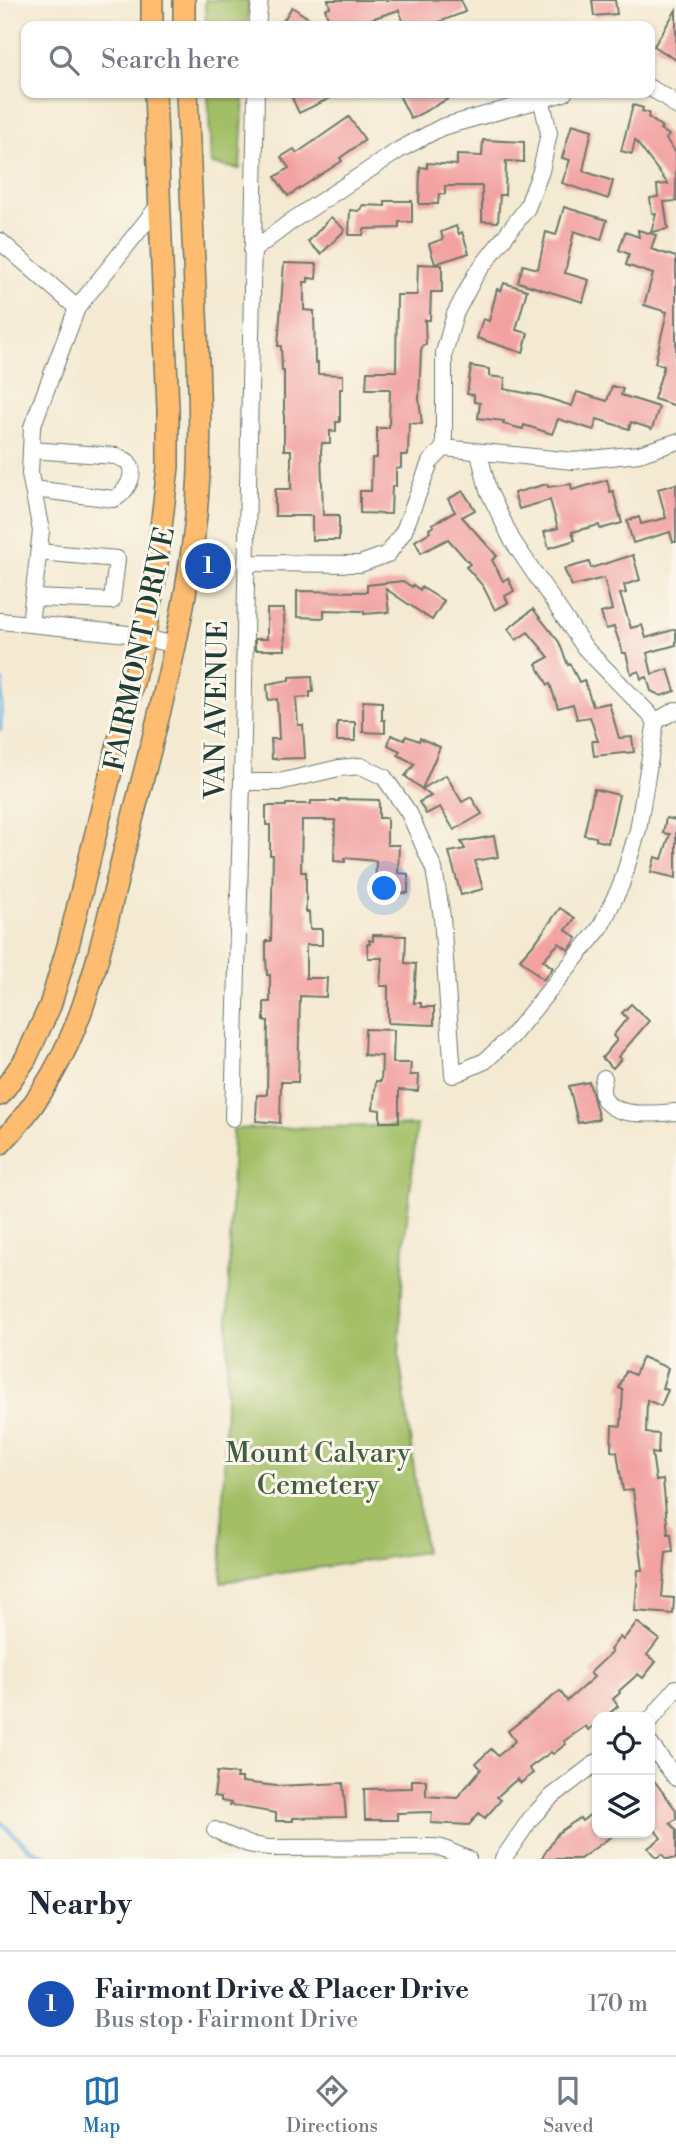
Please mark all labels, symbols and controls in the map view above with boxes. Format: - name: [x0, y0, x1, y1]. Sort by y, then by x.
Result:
- search box: [21, 21, 655, 98]
- icon: search: [45, 41, 83, 79]
- text: Search here: [101, 44, 240, 76]
- street label: FAIRMONT DRIVE: [97, 524, 183, 774]
- pin: 1: [185, 540, 231, 592]
- street label: VAN AVENUE: [198, 620, 236, 801]
- your location: [367, 871, 401, 905]
- park label: Mount Calvary Cemetery: [225, 1436, 411, 1503]
- map controls: [592, 1712, 655, 1838]
- button: locate: [592, 1712, 655, 1775]
- button: layers: [592, 1775, 655, 1838]
- text: Nearby: [28, 1886, 132, 1924]
- text: Fairmont Drive & Placer Drive: [95, 1974, 469, 2006]
- text: 1: [45, 1990, 57, 2018]
- text: 170 m: [588, 1990, 648, 2018]
- text: Bus stop · Fairmont Drive: [95, 2006, 358, 2034]
- tab: Map: [83, 2072, 121, 2138]
- tab: Directions: [286, 2072, 378, 2138]
- tab: Saved: [543, 2072, 593, 2138]

